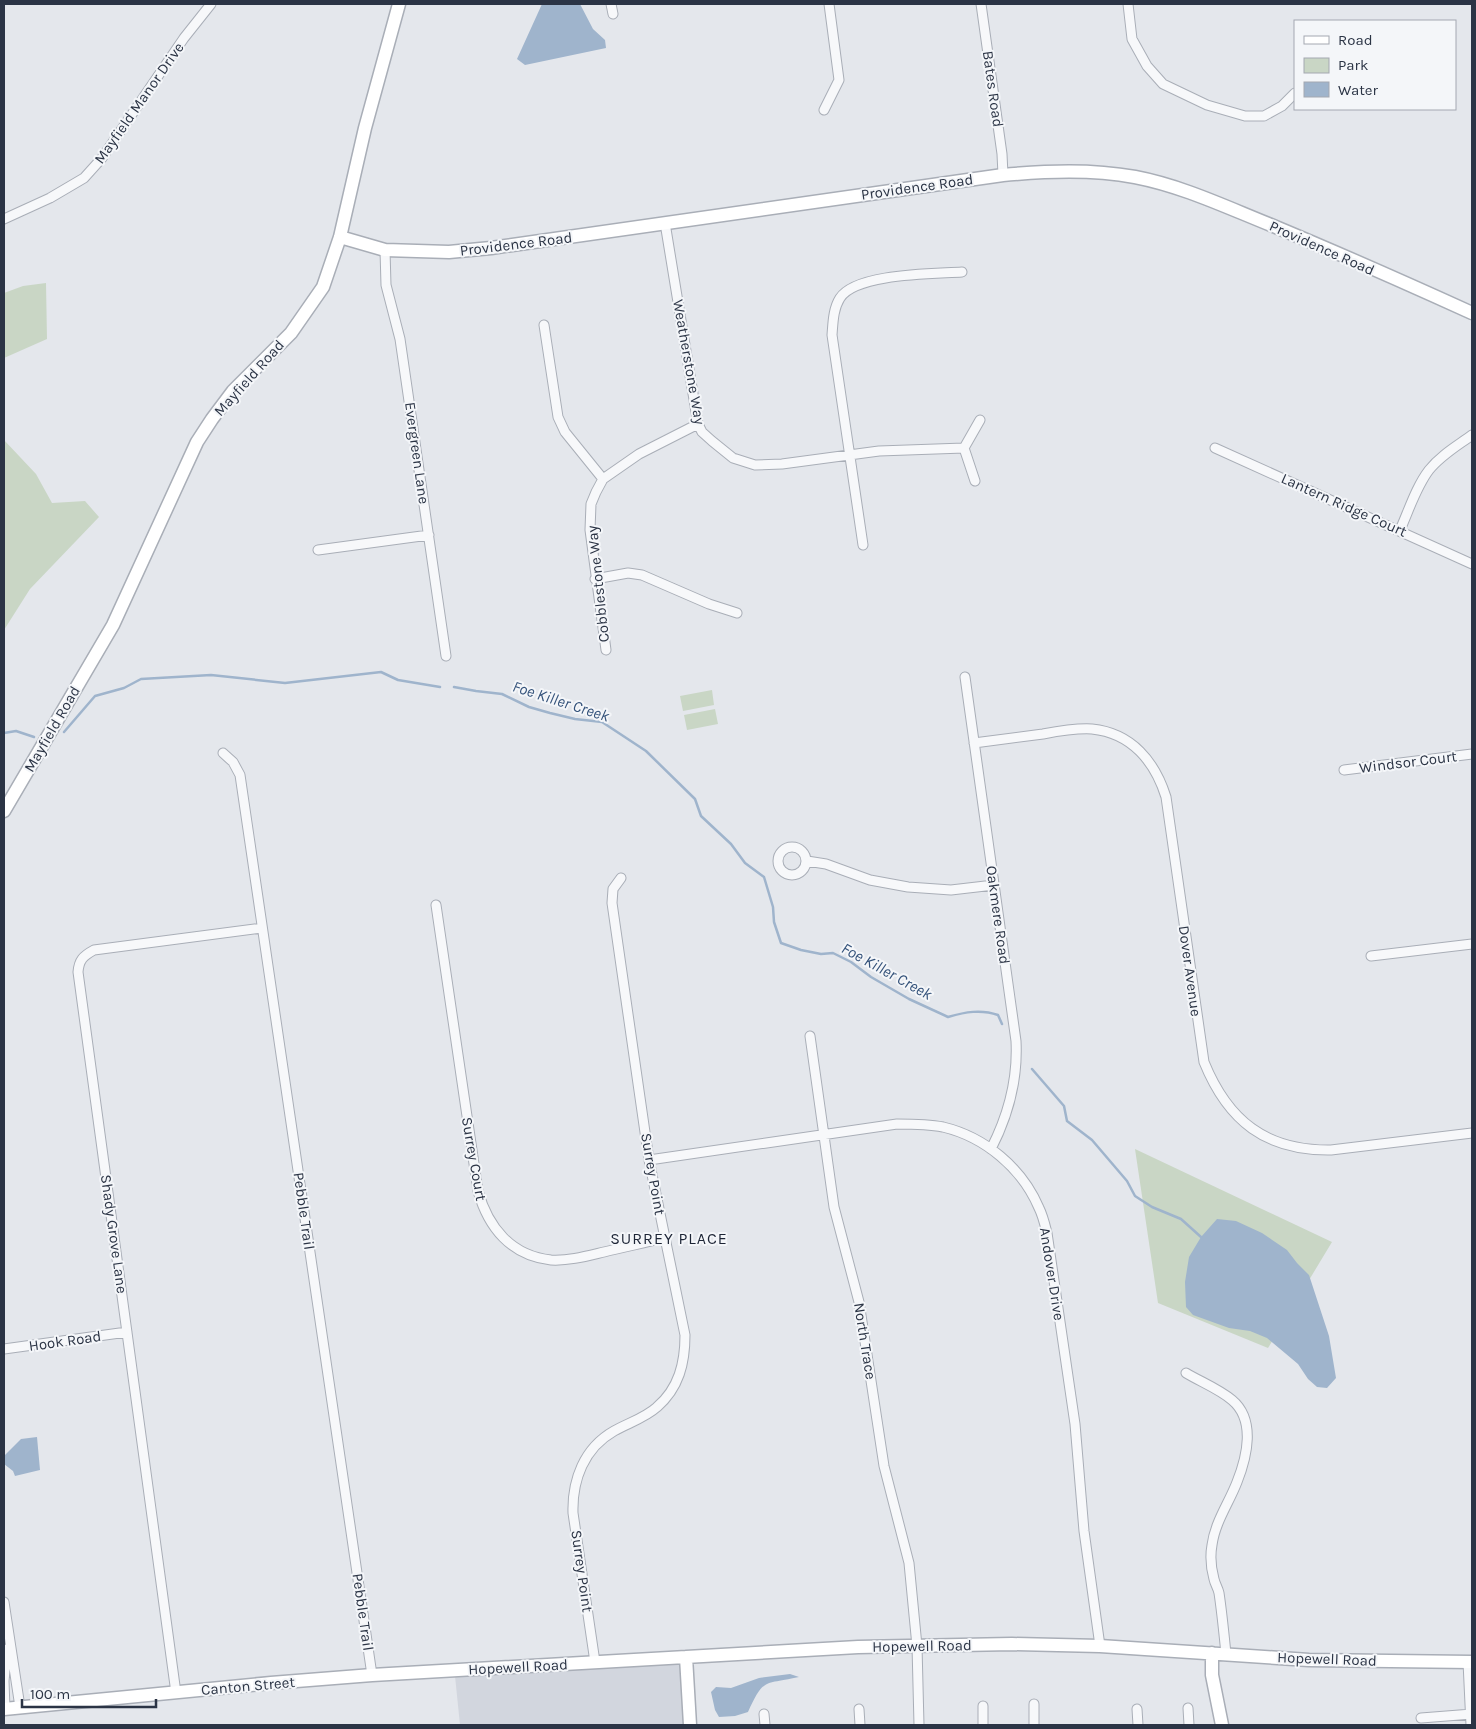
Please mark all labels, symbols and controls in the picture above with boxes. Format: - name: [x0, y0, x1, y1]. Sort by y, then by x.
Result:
- legend: [1294, 20, 1456, 110]
- text: Road: [1338, 31, 1373, 49]
- street label: Mayfield Manor Drive: [90, 39, 188, 167]
- street label: Bates Road: [979, 50, 1007, 128]
- text: Park: [1338, 56, 1368, 74]
- text: Water: [1338, 81, 1379, 99]
- street label: Providence Road: [860, 170, 974, 204]
- street label: Providence Road: [1267, 217, 1377, 279]
- street label: Providence Road: [459, 228, 573, 260]
- street label: Weatherstone Way: [669, 298, 709, 426]
- street label: Mayfield Road: [210, 336, 288, 420]
- street label: Evergreen Lane: [401, 401, 433, 505]
- street label: Lantern Ridge Court: [1278, 469, 1410, 541]
- street label: Cobblestone Way: [583, 525, 613, 643]
- water label: Foe Killer Creek: [510, 676, 613, 726]
- street label: Mayfield Road: [20, 683, 84, 775]
- street label: Windsor Court: [1358, 747, 1458, 777]
- street label: Oakmere Road: [982, 865, 1014, 965]
- street label: Dover Avenue: [1175, 924, 1205, 1018]
- water label: Foe Killer Creek: [838, 938, 936, 1004]
- street label: Surrey Court: [458, 1116, 490, 1203]
- street label: Surrey Point: [637, 1132, 669, 1217]
- street label: Pebble Trail: [290, 1171, 318, 1251]
- street label: Shady Grove Lane: [97, 1173, 131, 1295]
- street label: Andover Drive: [1036, 1226, 1068, 1322]
- district label: SURREY PLACE: [610, 1229, 728, 1248]
- street label: North Trace: [850, 1301, 880, 1381]
- street label: Hook Road: [28, 1327, 102, 1355]
- street label: Surrey Point: [567, 1529, 597, 1614]
- street label: Pebble Trail: [349, 1572, 377, 1652]
- street label: Hopewell Road: [872, 1636, 972, 1656]
- street label: Hopewell Road: [1277, 1648, 1377, 1670]
- street label: Hopewell Road: [468, 1655, 568, 1679]
- street label: Canton Street: [200, 1673, 296, 1699]
- scale bar: [22, 1676, 156, 1708]
- text: 100 m: [30, 1685, 70, 1703]

